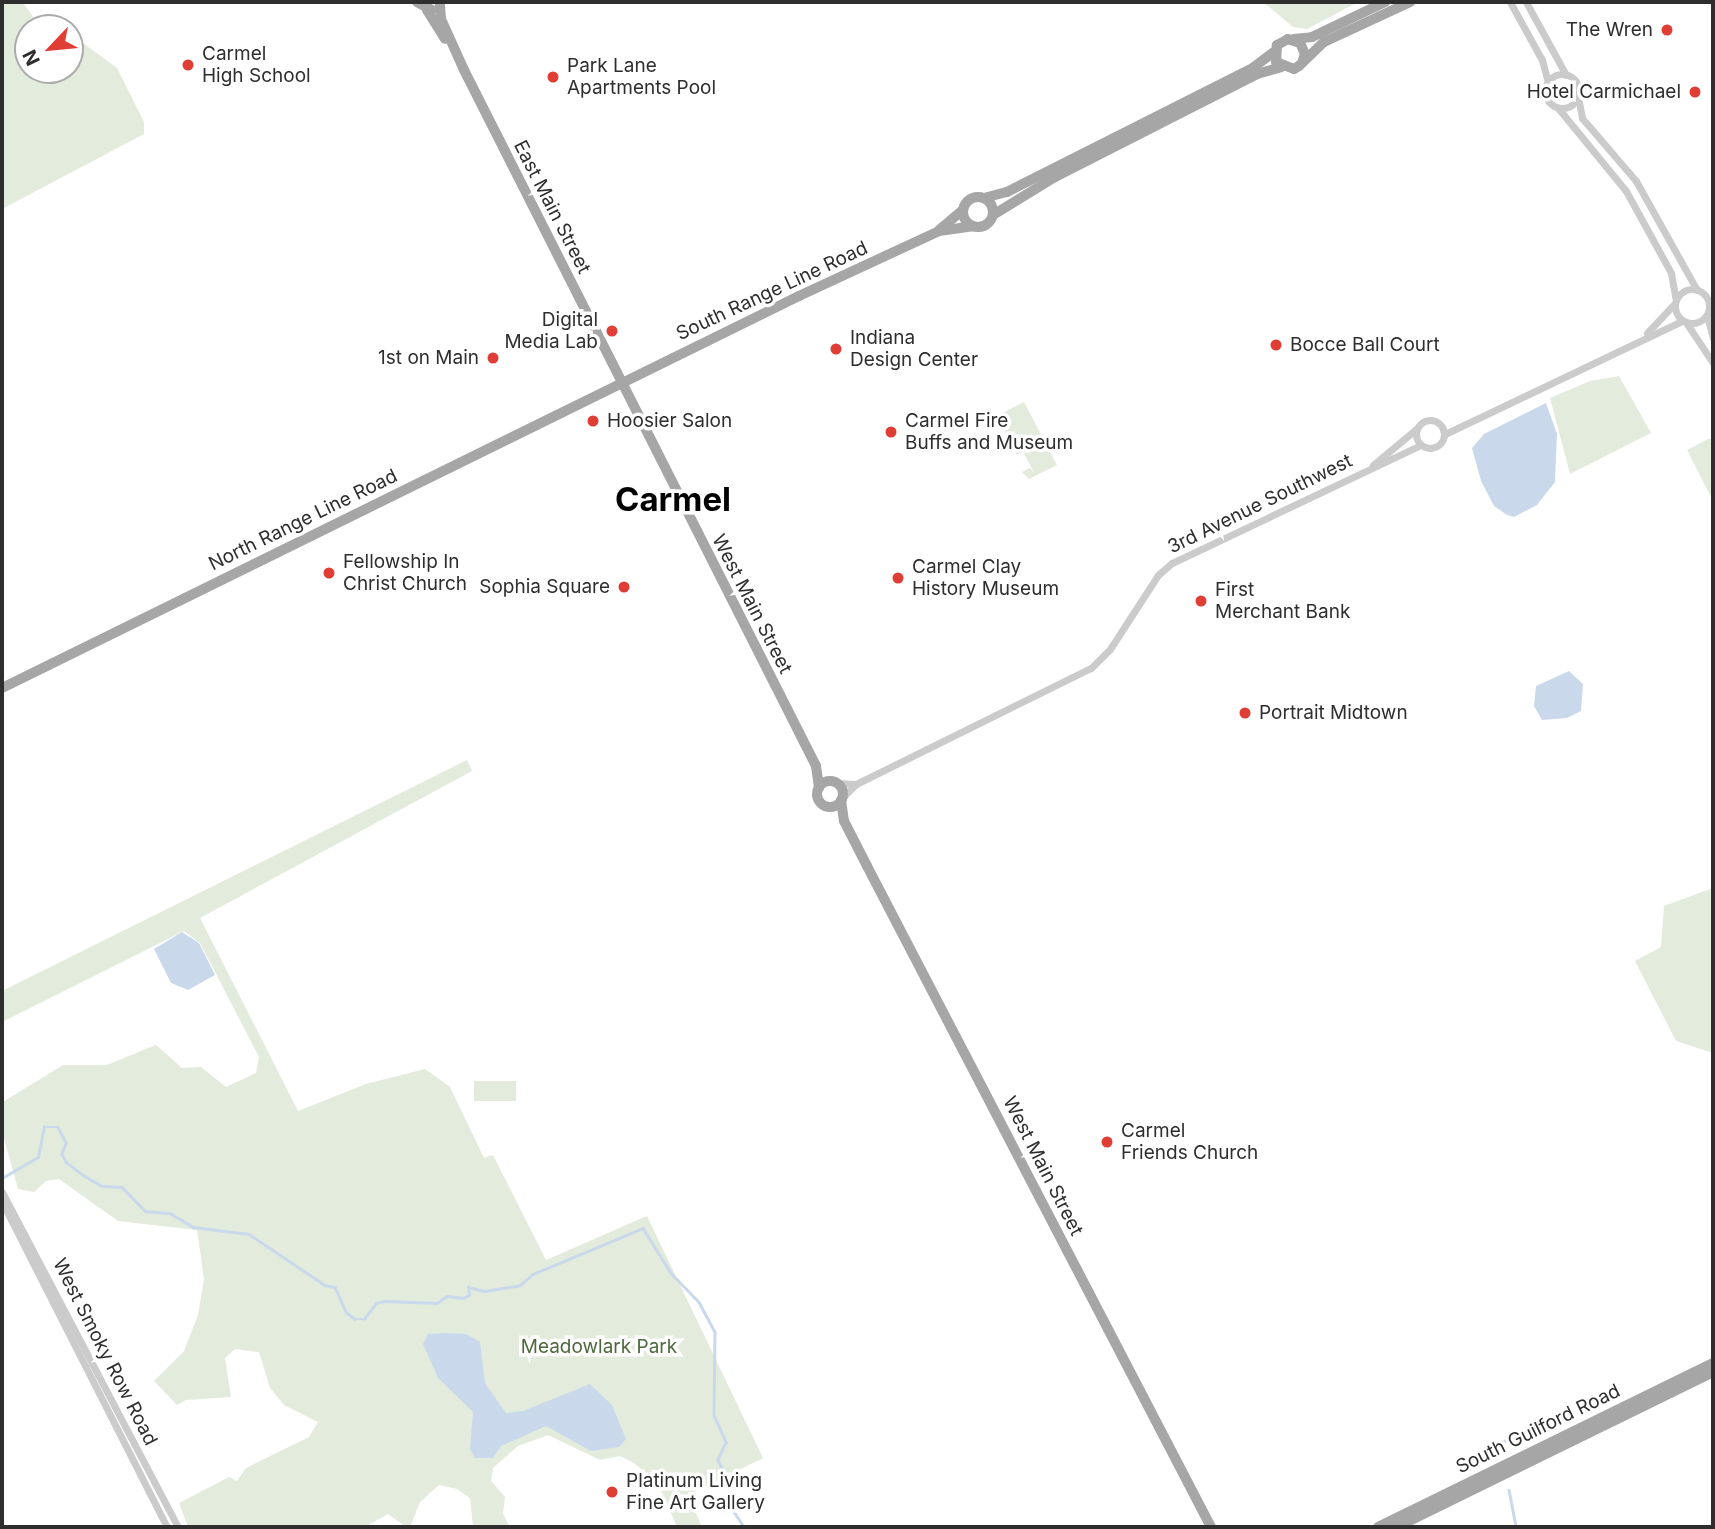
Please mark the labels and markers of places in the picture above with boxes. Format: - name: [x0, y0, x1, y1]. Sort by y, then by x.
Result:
- place label: The Wren: [1566, 19, 1653, 41]
- marker: The Wren: [1659, 22, 1675, 38]
- place label: Carmel High School: [202, 43, 311, 87]
- place label: Park Lane Apartments Pool: [567, 55, 716, 99]
- marker: Carmel High School: [180, 57, 196, 73]
- marker: Park Lane Apartments Pool: [545, 69, 561, 85]
- place label: Hotel Carmichael: [1527, 81, 1681, 103]
- marker: Hotel Carmichael: [1687, 84, 1703, 100]
- place label: Digital Media Lab: [504, 309, 598, 353]
- marker: Digital Media Lab: [604, 323, 620, 339]
- place label: Indiana Design Center: [850, 327, 978, 371]
- place label: Bocce Ball Court: [1290, 334, 1440, 356]
- marker: Bocce Ball Court: [1268, 337, 1284, 353]
- marker: Indiana Design Center: [828, 341, 844, 357]
- place label: 1st on Main: [378, 347, 479, 369]
- marker: 1st on Main: [485, 350, 501, 366]
- place label: Hoosier Salon: [607, 410, 732, 432]
- place label: Carmel Fire Buffs and Museum: [905, 410, 1073, 454]
- marker: Hoosier Salon: [585, 413, 601, 429]
- marker: Carmel Fire Buffs and Museum: [883, 424, 899, 440]
- place label: Fellowship In Christ Church: [343, 551, 467, 595]
- place label: Carmel Clay History Museum: [912, 556, 1059, 600]
- marker: Fellowship In Christ Church: [321, 565, 337, 581]
- marker: Carmel Clay History Museum: [890, 570, 906, 586]
- place label: Sophia Square: [479, 576, 610, 598]
- marker: Sophia Square: [616, 579, 632, 595]
- place label: First Merchant Bank: [1215, 579, 1350, 623]
- marker: First Merchant Bank: [1193, 593, 1209, 609]
- place label: Portrait Midtown: [1259, 702, 1408, 724]
- marker: Portrait Midtown: [1237, 705, 1253, 721]
- place label: Carmel Friends Church: [1121, 1120, 1258, 1164]
- marker: Carmel Friends Church: [1099, 1134, 1115, 1150]
- place label: Platinum Living Fine Art Gallery: [626, 1470, 765, 1514]
- marker: Platinum Living Fine Art Gallery: [604, 1484, 620, 1500]

